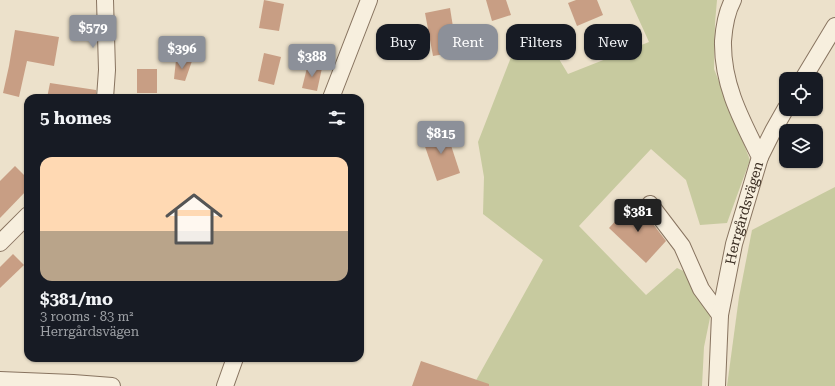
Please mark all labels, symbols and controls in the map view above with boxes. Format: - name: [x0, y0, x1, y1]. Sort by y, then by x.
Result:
- pin: $579: [69, 15, 117, 49]
- text: $579: [78, 20, 108, 35]
- chip: Buy: [376, 24, 430, 60]
- chip: Rent: [438, 24, 498, 60]
- chip: Filters: [506, 24, 576, 60]
- chip: New: [584, 24, 642, 60]
- pin: $396: [158, 36, 206, 70]
- text: $396: [167, 41, 197, 56]
- pin: $388: [288, 44, 336, 78]
- text: $388: [297, 49, 327, 64]
- map controls: [779, 72, 823, 168]
- button: locate: [779, 72, 823, 116]
- icon: filters: [326, 107, 348, 129]
- text: 5 homes: [40, 108, 111, 128]
- pin: $815: [417, 121, 465, 155]
- button: layers: [779, 124, 823, 168]
- text: $815: [426, 126, 456, 141]
- street label: Herrgårdsvägen: [722, 159, 766, 266]
- icon: home: [158, 183, 230, 255]
- pin: $381: [614, 199, 662, 233]
- text: $381: [623, 204, 653, 219]
- text: $381/mo: [40, 289, 113, 309]
- text: 3 rooms · 83 m²: [40, 309, 134, 324]
- text: Herrgårdsvägen: [40, 324, 139, 339]

